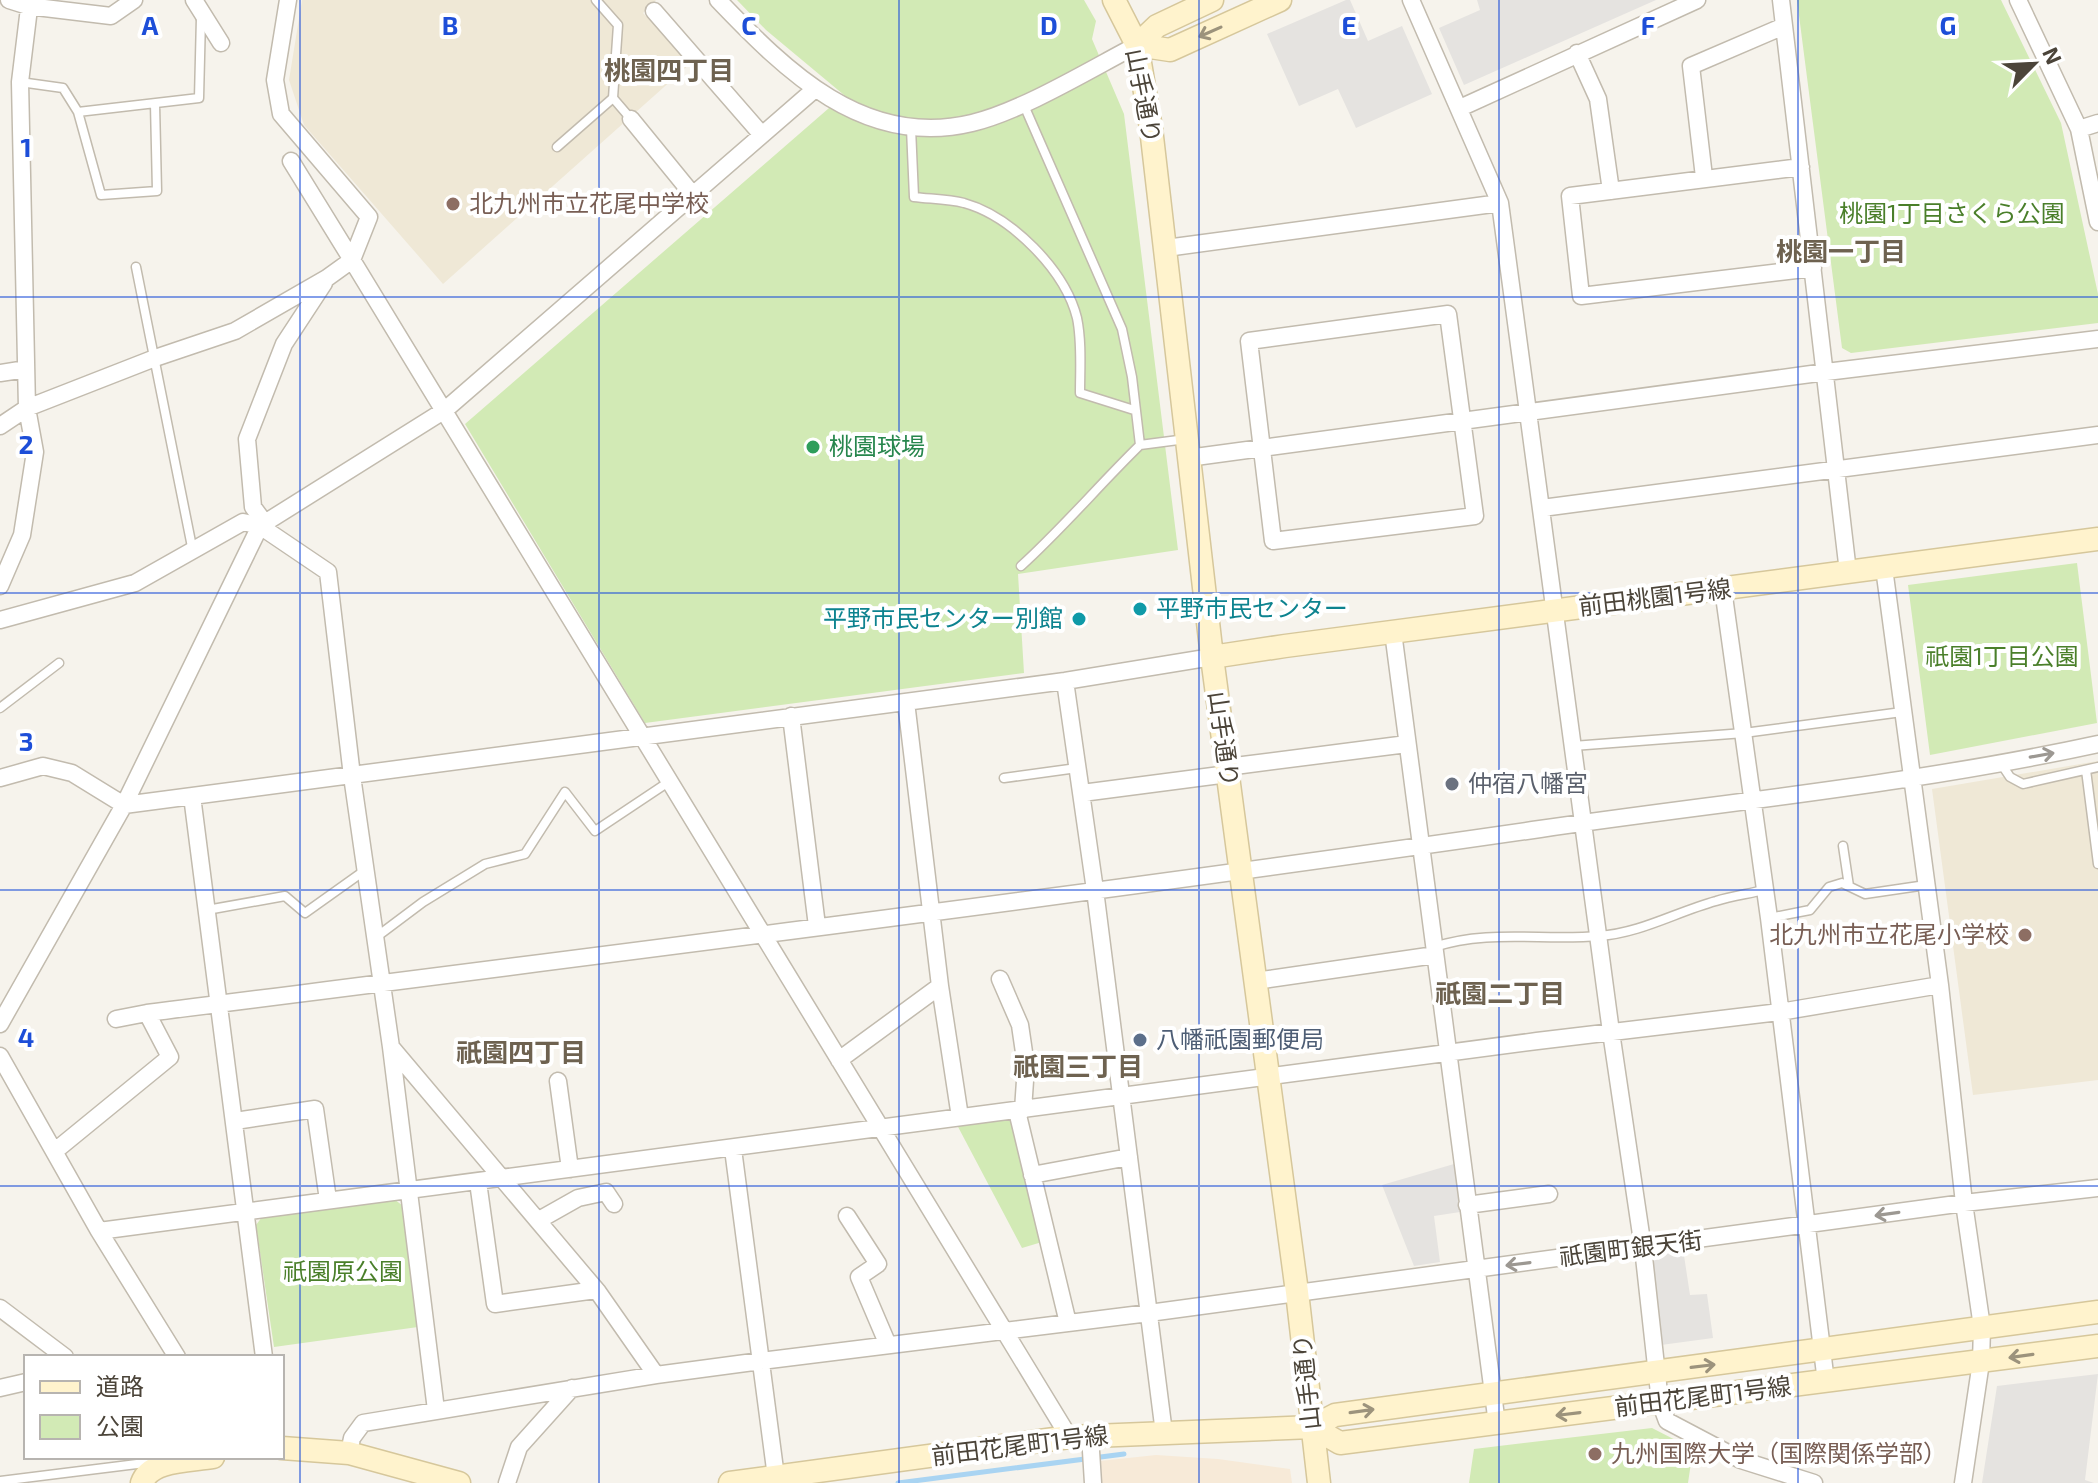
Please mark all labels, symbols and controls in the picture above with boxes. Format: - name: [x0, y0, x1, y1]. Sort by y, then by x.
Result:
- text: A: [142, 9, 159, 40]
- text: B: [442, 9, 458, 40]
- text: C: [741, 9, 757, 40]
- text: D: [1040, 9, 1058, 40]
- text: E: [1341, 9, 1357, 40]
- text: F: [1641, 9, 1655, 40]
- text: G: [1940, 9, 1956, 40]
- north arrow: [1994, 24, 2074, 104]
- one-way arrow: [1198, 25, 1222, 40]
- text: N: [2038, 43, 2068, 68]
- street label: 山手通り: [1121, 46, 1168, 146]
- district label: 桃園四丁目: [604, 54, 734, 85]
- text: 1: [20, 131, 32, 162]
- place label: 北九州市立花尾中学校: [469, 188, 709, 217]
- marker: 北九州市立花尾中学校: [444, 195, 462, 213]
- park label: 桃園1丁目さくら公園: [1839, 198, 2065, 227]
- district label: 桃園一丁目: [1776, 235, 1906, 266]
- text: 2: [18, 428, 34, 459]
- place label: 桃園球場: [829, 431, 925, 460]
- marker: 桃園球場: [804, 438, 822, 456]
- street label: 前田桃園1号線: [1577, 573, 1733, 620]
- place label: 平野市民センター: [1156, 593, 1348, 622]
- marker: 平野市民センター: [1131, 600, 1149, 618]
- place label: 平野市民センター別館: [823, 603, 1063, 632]
- marker: 平野市民センター別館: [1070, 610, 1088, 628]
- park label: 祇園1丁目公園: [1925, 641, 2079, 670]
- street label: 山手通り: [1203, 689, 1246, 788]
- text: 3: [19, 725, 33, 756]
- one-way arrow: [2029, 746, 2054, 761]
- place label: 仲宿八幡宮: [1468, 768, 1588, 797]
- marker: 仲宿八幡宮: [1443, 775, 1461, 793]
- place label: 北九州市立花尾小学校: [1769, 919, 2009, 948]
- marker: 北九州市立花尾小学校: [2016, 926, 2034, 944]
- district label: 祇園二丁目: [1435, 977, 1565, 1008]
- text: 4: [18, 1021, 34, 1052]
- place label: 八幡祇園郵便局: [1156, 1024, 1324, 1053]
- marker: 八幡祇園郵便局: [1131, 1031, 1149, 1049]
- district label: 祇園四丁目: [456, 1036, 586, 1067]
- district label: 祇園三丁目: [1013, 1050, 1143, 1081]
- one-way arrow: [1875, 1207, 1900, 1222]
- street label: 祇園町銀天街: [1558, 1224, 1704, 1271]
- park label: 祇園原公園: [283, 1256, 403, 1285]
- one-way arrow: [1506, 1257, 1532, 1272]
- street label: 山手通り: [1286, 1333, 1325, 1431]
- one-way arrow: [2008, 1349, 2035, 1364]
- legend: [24, 1355, 284, 1459]
- one-way arrow: [1690, 1358, 1716, 1373]
- street label: 前田花尾町1号線: [1613, 1370, 1793, 1421]
- text: 道路: [96, 1371, 144, 1400]
- one-way arrow: [1349, 1403, 1375, 1418]
- one-way arrow: [1556, 1407, 1582, 1422]
- text: 公園: [96, 1411, 144, 1440]
- street label: 前田花尾町1号線: [930, 1419, 1110, 1470]
- place label: 九州国際大学（国際関係学部）: [1611, 1438, 1947, 1467]
- marker: 九州国際大学（国際関係学部）: [1586, 1445, 1604, 1463]

